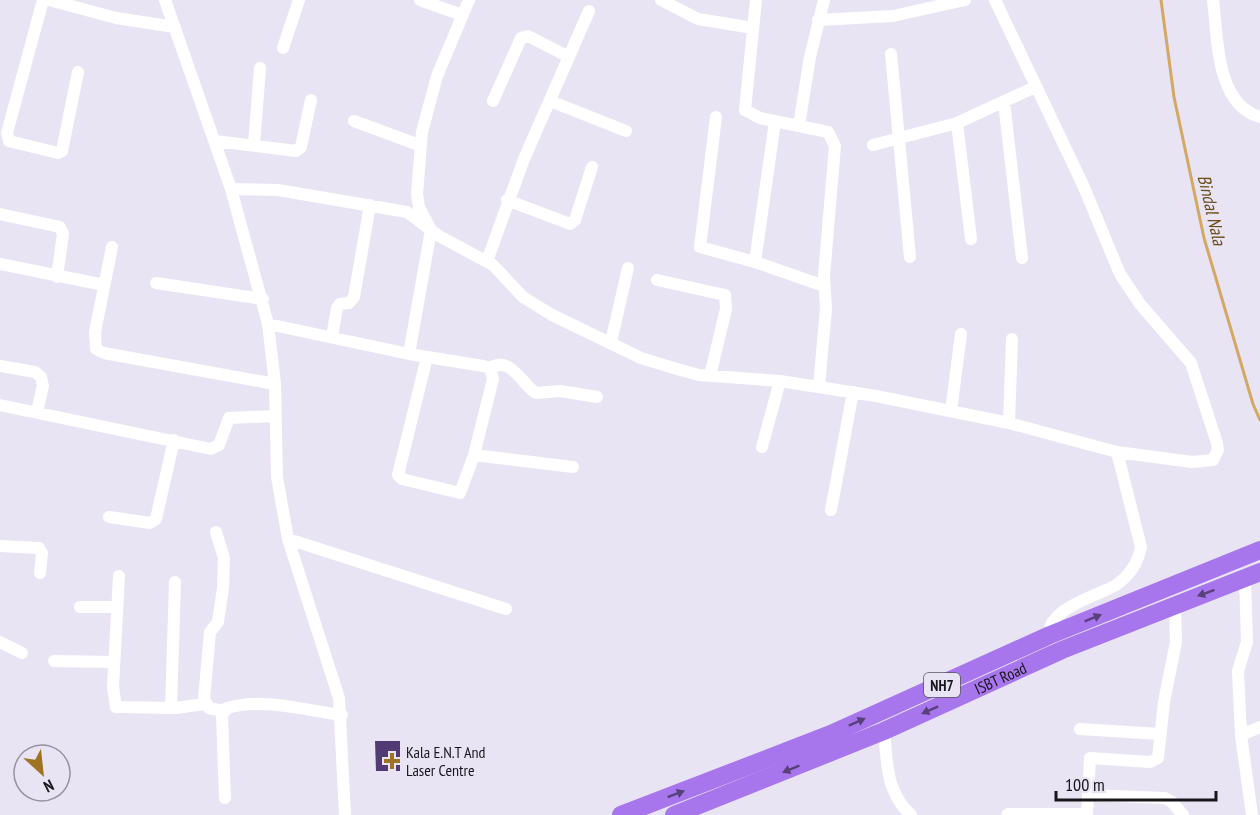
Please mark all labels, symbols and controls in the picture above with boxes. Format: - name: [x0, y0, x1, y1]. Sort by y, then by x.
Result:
- water label: Bindal Nala: [1193, 173, 1231, 248]
- one-way arrow: [1197, 589, 1215, 599]
- one-way arrow: [1085, 613, 1103, 623]
- street label: ISBT Road: [971, 658, 1030, 699]
- road number: NH7: [924, 673, 960, 697]
- one-way arrow: [921, 706, 938, 715]
- one-way arrow: [849, 717, 867, 727]
- place label: Kala E.N.T And Laser Centre: [406, 742, 486, 780]
- north arrow: [12, 743, 72, 803]
- marker: Kala E.N.T And Laser Centre: [383, 752, 401, 770]
- scale bar: [1056, 764, 1216, 802]
- one-way arrow: [782, 765, 800, 774]
- text: 100 m: [1065, 773, 1105, 796]
- text: N: [40, 775, 57, 797]
- one-way arrow: [667, 789, 685, 798]

